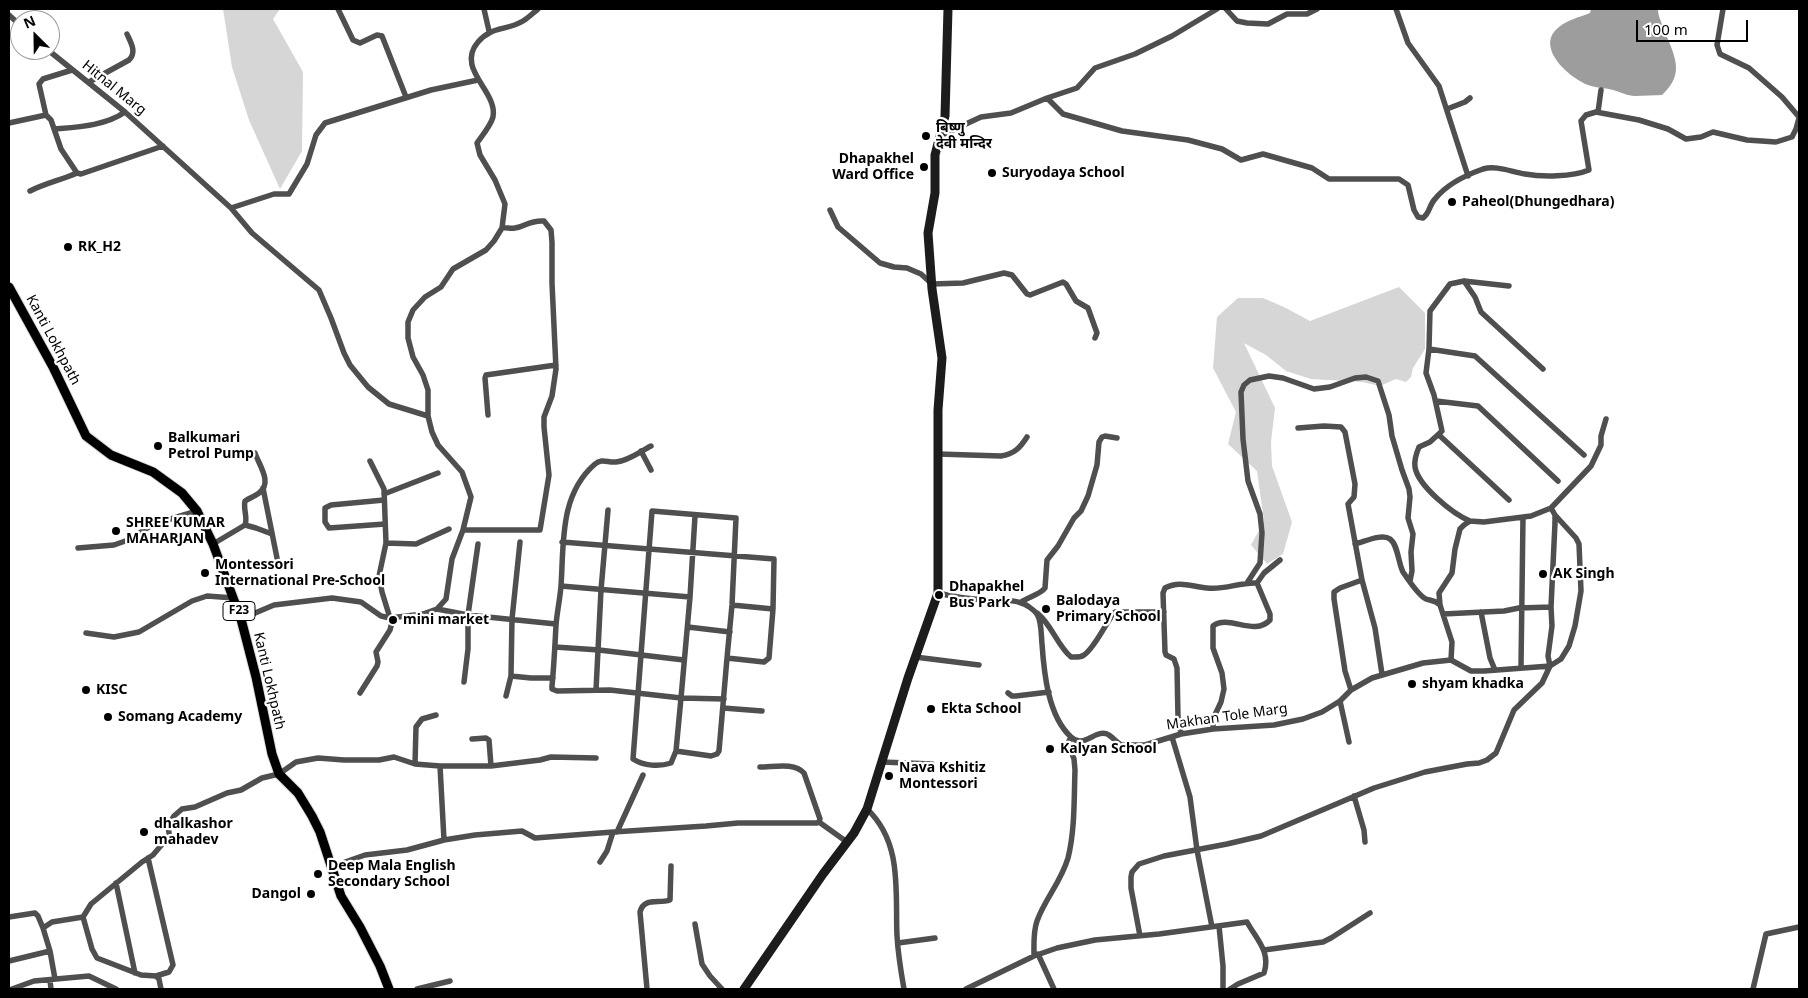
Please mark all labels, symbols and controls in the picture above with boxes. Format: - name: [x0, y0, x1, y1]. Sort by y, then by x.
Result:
- north arrow: [10, 10, 60, 60]
- scale bar: [1638, 10, 1750, 42]
- text: N: [20, 11, 38, 33]
- text: 100 m: [1644, 19, 1688, 39]
- street label: Hitnal Marg: [79, 57, 149, 119]
- place label: बिष्णु देवी मन्दिर: [936, 120, 992, 152]
- marker: बिष्णु देवी मन्दिर: [920, 130, 932, 142]
- place label: Dhapakhel Ward Office: [832, 151, 914, 184]
- marker: Dhapakhel Ward Office: [918, 161, 930, 173]
- place label: Suryodaya School: [1002, 165, 1125, 181]
- marker: Suryodaya School: [986, 167, 998, 179]
- place label: Paheol(Dhungedhara): [1462, 194, 1614, 210]
- marker: Paheol(Dhungedhara): [1446, 196, 1458, 208]
- place label: RK_H2: [78, 239, 121, 255]
- marker: RK_H2: [62, 241, 74, 253]
- street label: Kanti Lokhpath: [22, 292, 84, 388]
- place label: Balkumari Petrol Pump: [168, 430, 254, 462]
- marker: Balkumari Petrol Pump: [152, 440, 164, 452]
- place label: SHREE KUMAR MAHARJAN: [126, 515, 225, 548]
- marker: SHREE KUMAR MAHARJAN: [110, 525, 122, 537]
- place label: Montessori International Pre-School: [215, 557, 385, 590]
- place label: AK Singh: [1553, 566, 1615, 582]
- marker: Montessori International Pre-School: [199, 567, 211, 579]
- marker: AK Singh: [1537, 568, 1549, 580]
- place label: Dhapakhel Bus Park: [949, 579, 1024, 612]
- marker: Dhapakhel Bus Park: [933, 589, 945, 601]
- place label: Balodaya Primary School: [1056, 593, 1161, 626]
- road number: F23: [223, 602, 255, 620]
- marker: Balodaya Primary School: [1040, 603, 1052, 615]
- place label: mini market: [403, 612, 489, 628]
- marker: mini market: [387, 614, 399, 626]
- street label: Kanti Lokhpath: [250, 631, 288, 731]
- place label: shyam khadka: [1422, 676, 1524, 692]
- marker: shyam khadka: [1406, 678, 1418, 690]
- place label: KISC: [96, 682, 127, 698]
- marker: KISC: [80, 684, 92, 696]
- street label: Makhan Tole Marg: [1165, 700, 1289, 734]
- place label: Ekta School: [941, 701, 1021, 717]
- marker: Ekta School: [925, 703, 937, 715]
- place label: Somang Academy: [118, 709, 242, 725]
- marker: Somang Academy: [102, 711, 114, 723]
- place label: Kalyan School: [1060, 741, 1157, 757]
- marker: Kalyan School: [1044, 743, 1056, 755]
- place label: Nava Kshitiz Montessori: [899, 760, 986, 792]
- marker: Nava Kshitiz Montessori: [883, 770, 895, 782]
- place label: dhalkashor mahadev: [154, 816, 233, 849]
- marker: dhalkashor mahadev: [138, 826, 150, 838]
- place label: Deep Mala English Secondary School: [328, 858, 456, 890]
- marker: Deep Mala English Secondary School: [312, 868, 324, 880]
- place label: Dangol: [251, 886, 301, 902]
- marker: Dangol: [305, 888, 317, 900]

